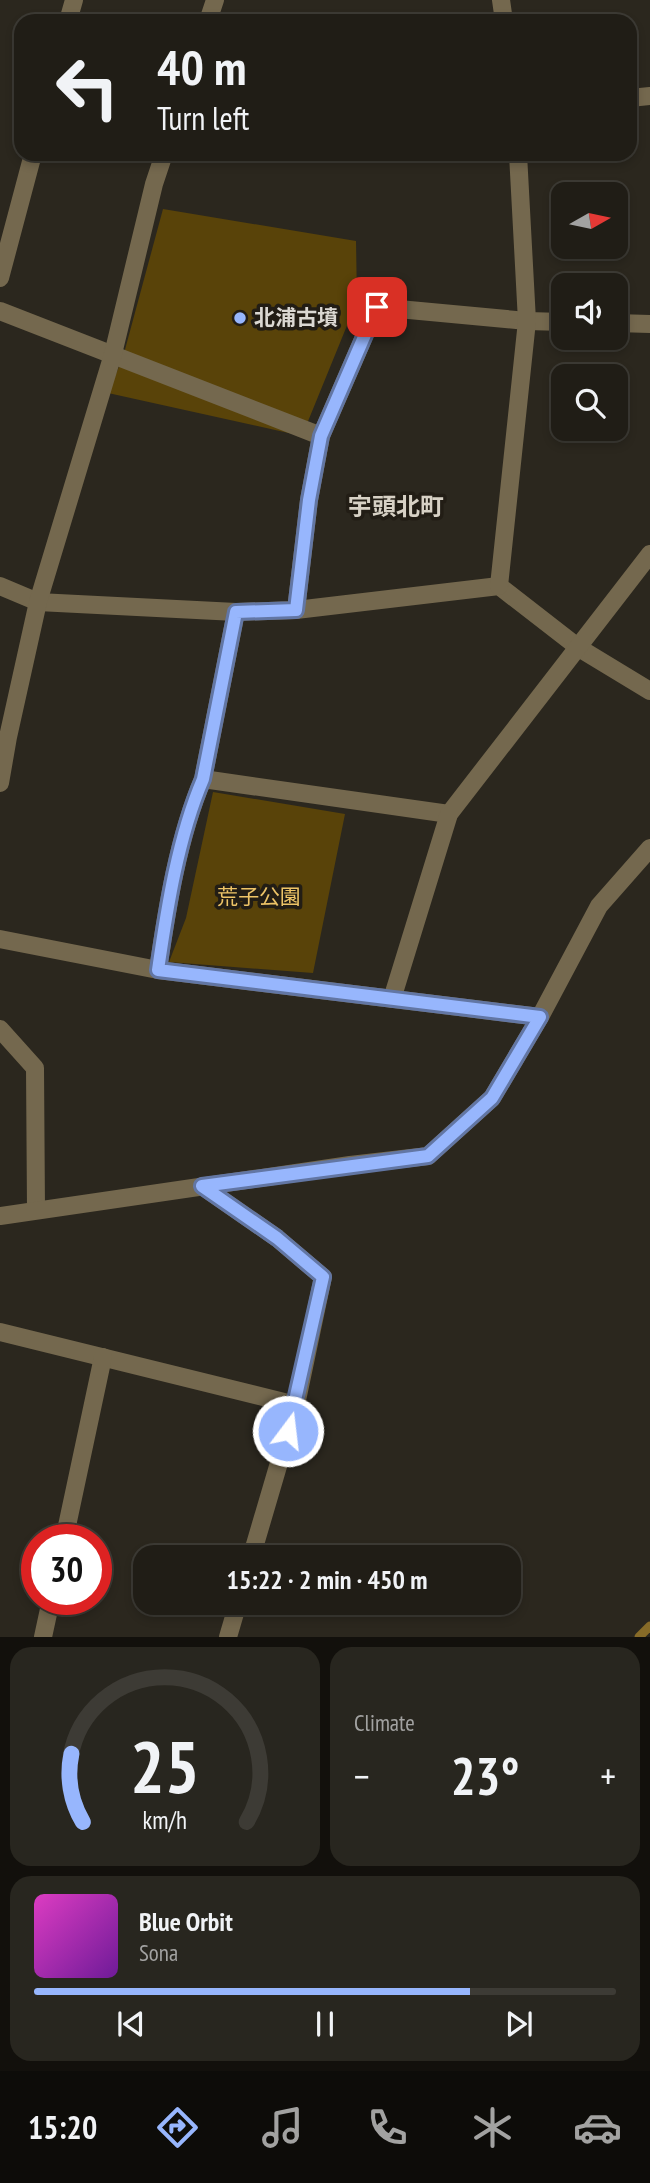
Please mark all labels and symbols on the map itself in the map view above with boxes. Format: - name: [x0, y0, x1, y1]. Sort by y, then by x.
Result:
- north arrow: [551, 182, 628, 259]
- pin: [347, 277, 407, 337]
- place label: 北浦古墳: [254, 304, 338, 331]
- marker: 北浦古墳: [232, 310, 248, 326]
- district label: 宇頭北町: [348, 491, 444, 522]
- park label: 荒子公園: [217, 883, 301, 910]
- position arrow: [251, 1394, 325, 1468]
- speed limit sign: 30: [21, 1524, 112, 1615]

